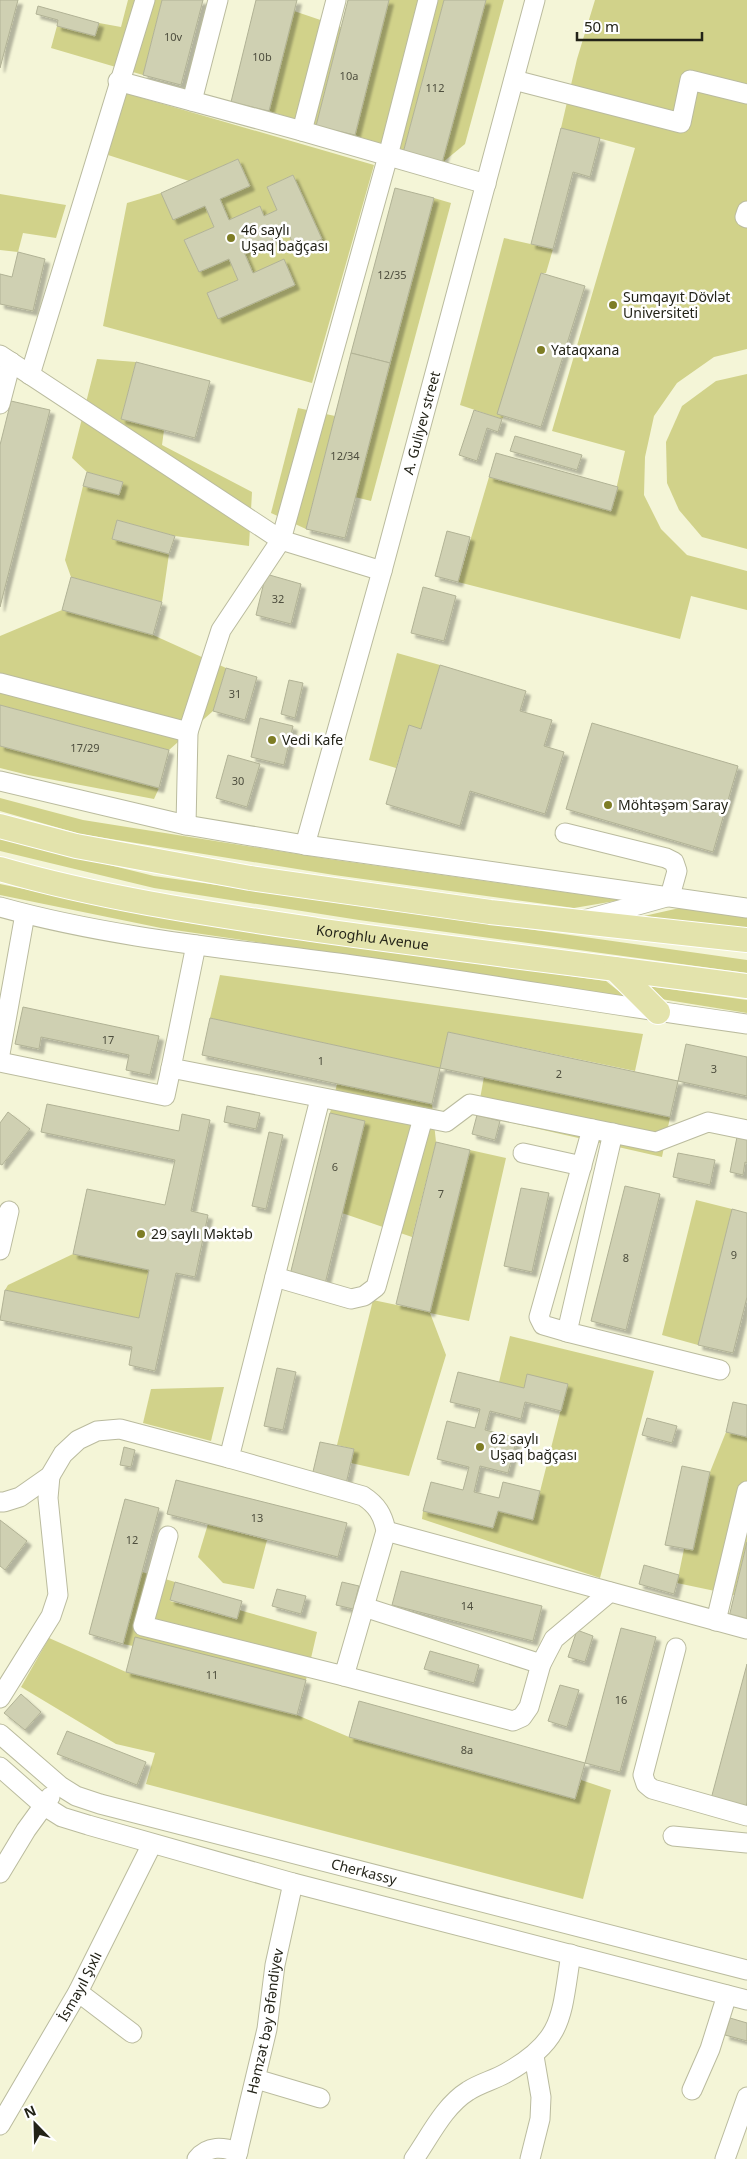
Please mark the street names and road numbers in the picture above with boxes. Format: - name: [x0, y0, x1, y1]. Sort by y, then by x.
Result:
- street label: A. Guliyev street: [398, 369, 444, 476]
- street label: Koroghlu Avenue: [315, 920, 430, 954]
- street label: Cherkassy: [329, 1854, 400, 1889]
- street label: Həmzət bəy Əfəndiyev: [242, 1946, 288, 2096]
- street label: İsmayıl Şıxlı: [53, 1948, 106, 2024]

